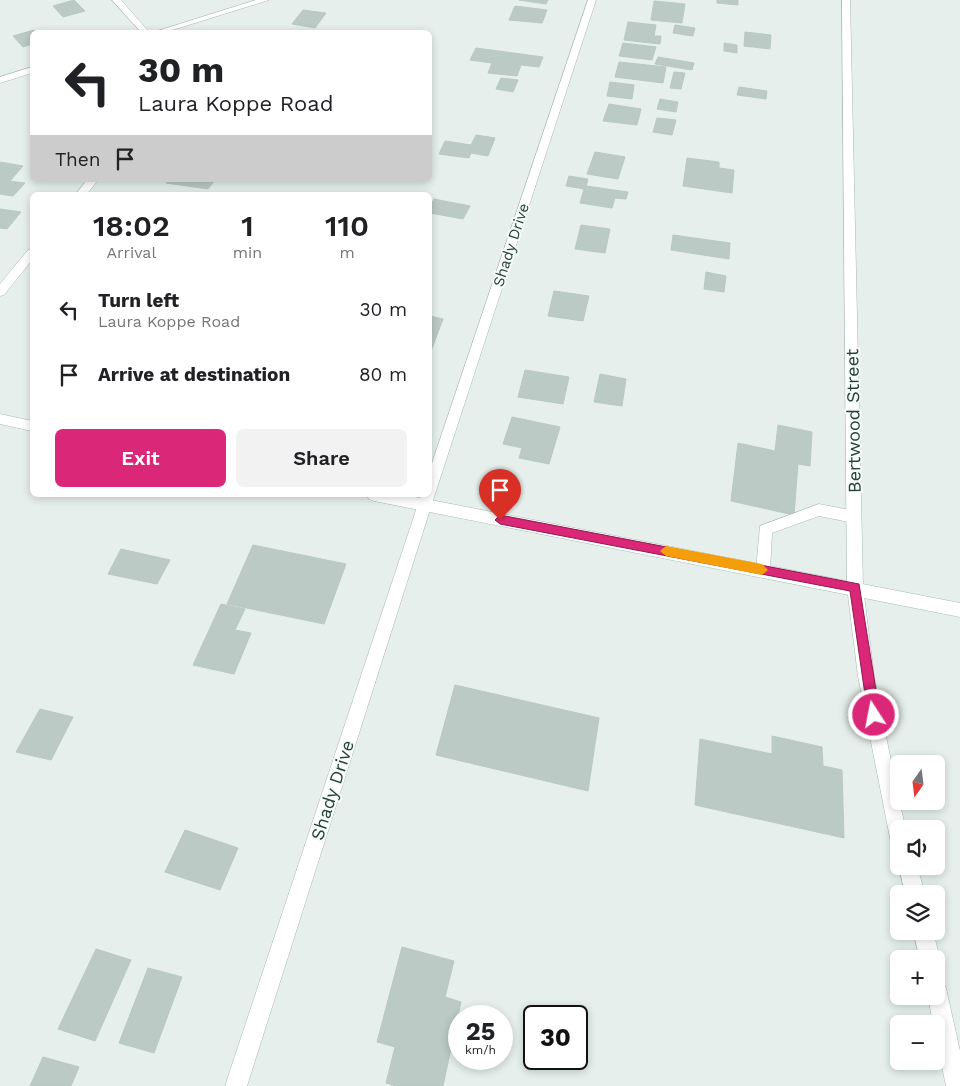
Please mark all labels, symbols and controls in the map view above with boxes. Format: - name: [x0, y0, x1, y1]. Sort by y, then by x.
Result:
- text: 30 m: [138, 49, 224, 91]
- icon: left: [55, 50, 120, 115]
- text: Laura Koppe Road: [138, 91, 334, 116]
- icon: arrive: [111, 145, 139, 173]
- text: Then: [55, 148, 101, 171]
- street label: Shady Drive: [489, 201, 533, 289]
- text: 18:02: [93, 208, 170, 243]
- text: 1: [241, 208, 254, 243]
- text: 110: [325, 208, 369, 243]
- text: Arrival: [106, 243, 156, 262]
- text: min: [233, 243, 262, 262]
- text: m: [339, 243, 355, 262]
- text: Turn left: [98, 289, 179, 312]
- icon: left: [55, 296, 83, 324]
- text: 30 m: [360, 298, 407, 321]
- text: Laura Koppe Road: [98, 312, 240, 331]
- street label: Bertwood Street: [841, 348, 865, 493]
- icon: arrive: [55, 361, 83, 389]
- text: Arrive at destination: [98, 363, 290, 386]
- text: 80 m: [359, 363, 407, 386]
- button: Exit: [55, 429, 226, 487]
- button: Share: [236, 429, 407, 487]
- pin: [479, 469, 521, 520]
- icon: arrive: [486, 476, 514, 504]
- position arrow: [847, 688, 899, 740]
- street label: Shady Drive: [306, 737, 358, 843]
- north arrow: [890, 755, 945, 810]
- map controls: [890, 755, 945, 1070]
- button: sound: [890, 820, 945, 875]
- button: layers: [890, 885, 945, 940]
- button: +: [890, 950, 945, 1005]
- speed limit sign: 30: [523, 1005, 588, 1070]
- button: −: [890, 1015, 945, 1070]
- text: 25: [466, 1017, 495, 1046]
- text: km/h: [465, 1043, 496, 1057]

